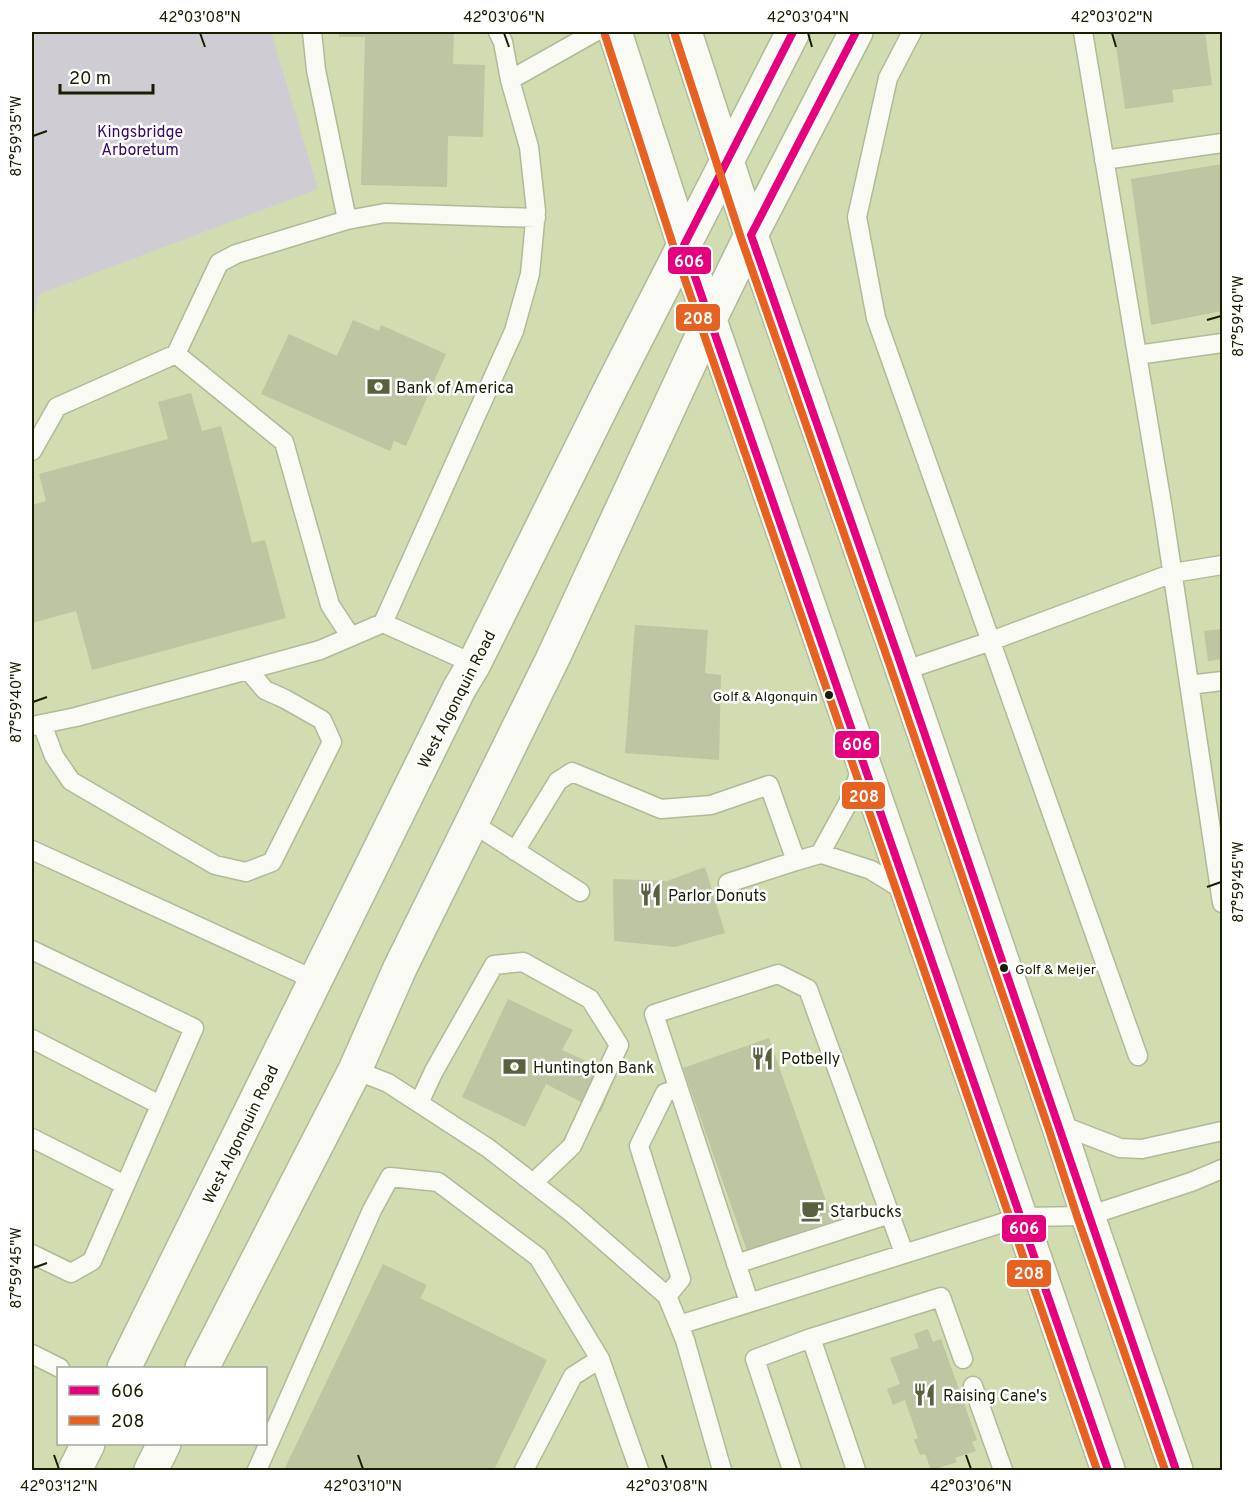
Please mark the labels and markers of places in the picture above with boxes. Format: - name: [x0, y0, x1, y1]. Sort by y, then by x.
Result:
- bank icon: Bank of America: [365, 374, 391, 400]
- place label: Bank of America: [396, 379, 514, 399]
- place label: Golf & Algonquin: [713, 689, 818, 706]
- marker: Golf & Algonquin: [823, 689, 835, 701]
- restaurant icon: Parlor Donuts: [637, 882, 663, 908]
- place label: Parlor Donuts: [668, 887, 767, 907]
- marker: Golf & Meijer: [998, 962, 1010, 974]
- place label: Golf & Meijer: [1015, 962, 1097, 979]
- restaurant icon: Potbelly: [750, 1045, 776, 1071]
- place label: Potbelly: [781, 1050, 840, 1070]
- bank icon: Huntington Bank: [502, 1054, 528, 1080]
- place label: Huntington Bank: [533, 1059, 654, 1079]
- cafe icon: Starbucks: [799, 1198, 825, 1224]
- place label: Starbucks: [830, 1203, 902, 1223]
- restaurant icon: Raising Cane's: [912, 1382, 938, 1408]
- place label: Raising Cane's: [943, 1387, 1047, 1407]

